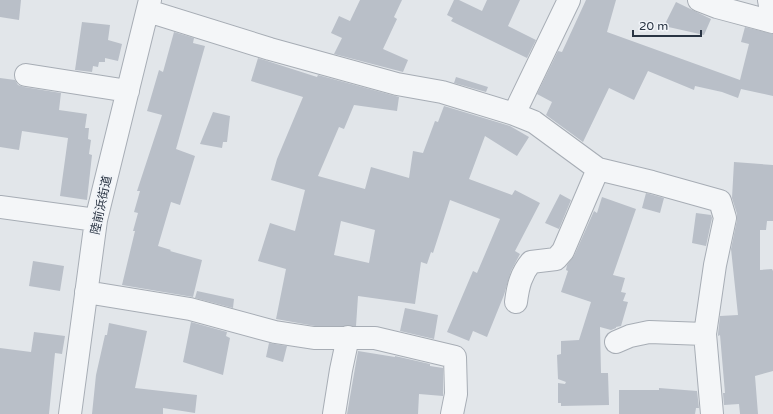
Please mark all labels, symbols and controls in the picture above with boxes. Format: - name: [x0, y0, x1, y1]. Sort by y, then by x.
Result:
- scale bar: [633, 12, 701, 38]
- text: 20 m: [639, 19, 668, 33]
- street label: 陸前浜街道: [88, 174, 114, 236]

